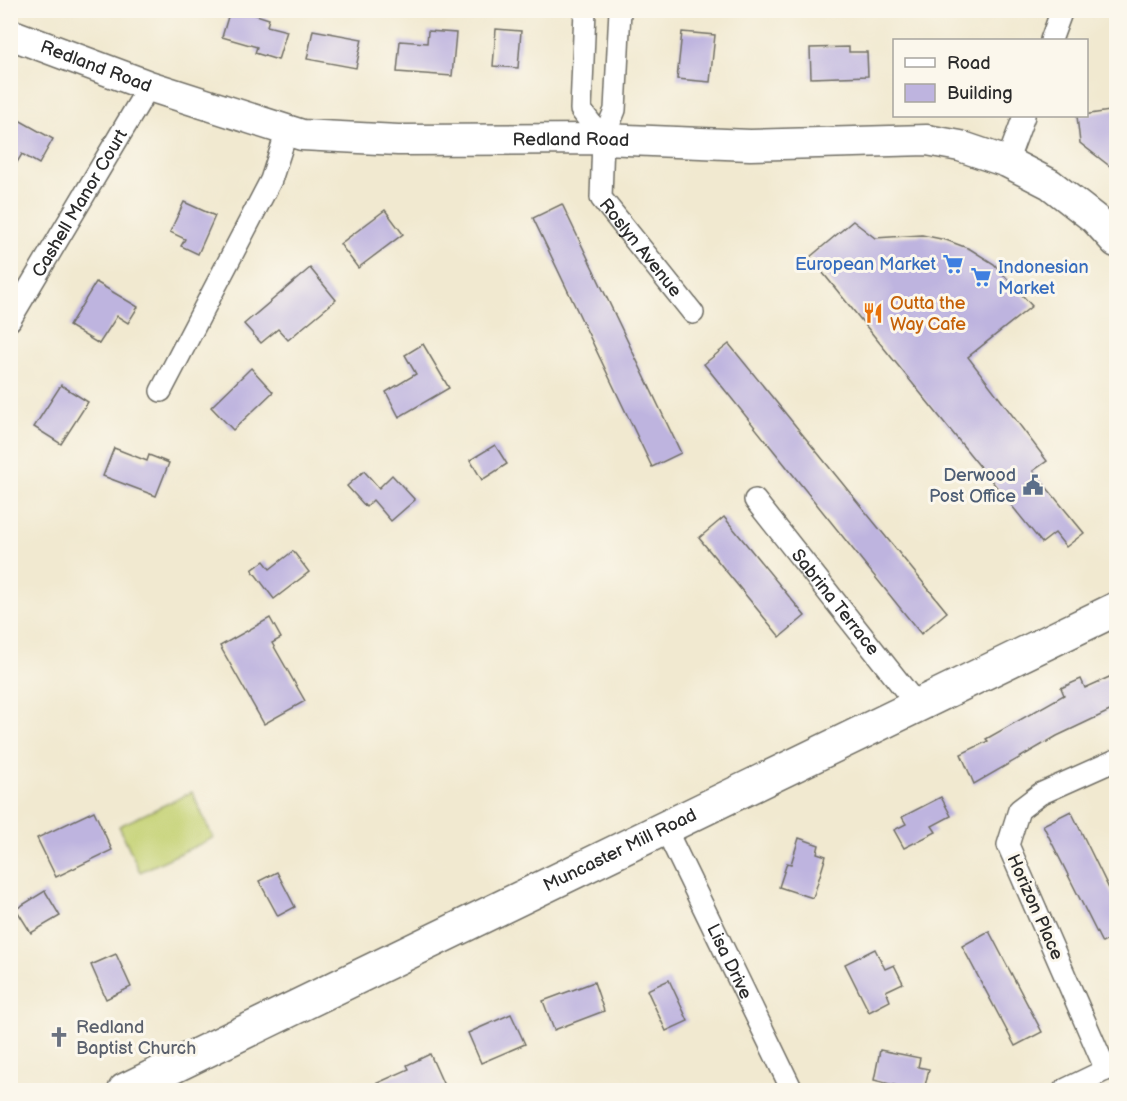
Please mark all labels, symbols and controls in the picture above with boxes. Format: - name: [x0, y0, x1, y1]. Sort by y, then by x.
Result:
- street label: Redland Road: [38, 36, 155, 97]
- legend: [893, 39, 1088, 117]
- text: Road: [947, 53, 991, 74]
- text: Building: [947, 83, 1013, 104]
- street label: Cashell Manor Court: [27, 125, 132, 281]
- street label: Redland Road: [512, 128, 630, 151]
- street label: Roslyn Avenue: [595, 194, 686, 301]
- supermarket icon: European Market: [941, 252, 965, 276]
- place label: European Market: [795, 254, 936, 275]
- place label: Indonesian Market: [998, 257, 1089, 299]
- supermarket icon: Indonesian Market: [969, 265, 993, 289]
- place label: Outta the Way Cafe: [890, 293, 966, 335]
- restaurant icon: Outta the Way Cafe: [861, 301, 885, 325]
- place label: Derwood Post Office: [929, 465, 1016, 507]
- public building icon: Derwood Post Office: [1021, 473, 1045, 497]
- street label: Sabrina Terrace: [787, 545, 884, 660]
- street label: Muncaster Mill Road: [540, 804, 700, 896]
- street label: Horizon Place: [1002, 851, 1068, 963]
- street label: Lisa Drive: [703, 920, 757, 1003]
- place label: Redland Baptist Church: [76, 1017, 196, 1059]
- church icon: Redland Baptist Church: [47, 1025, 71, 1049]

